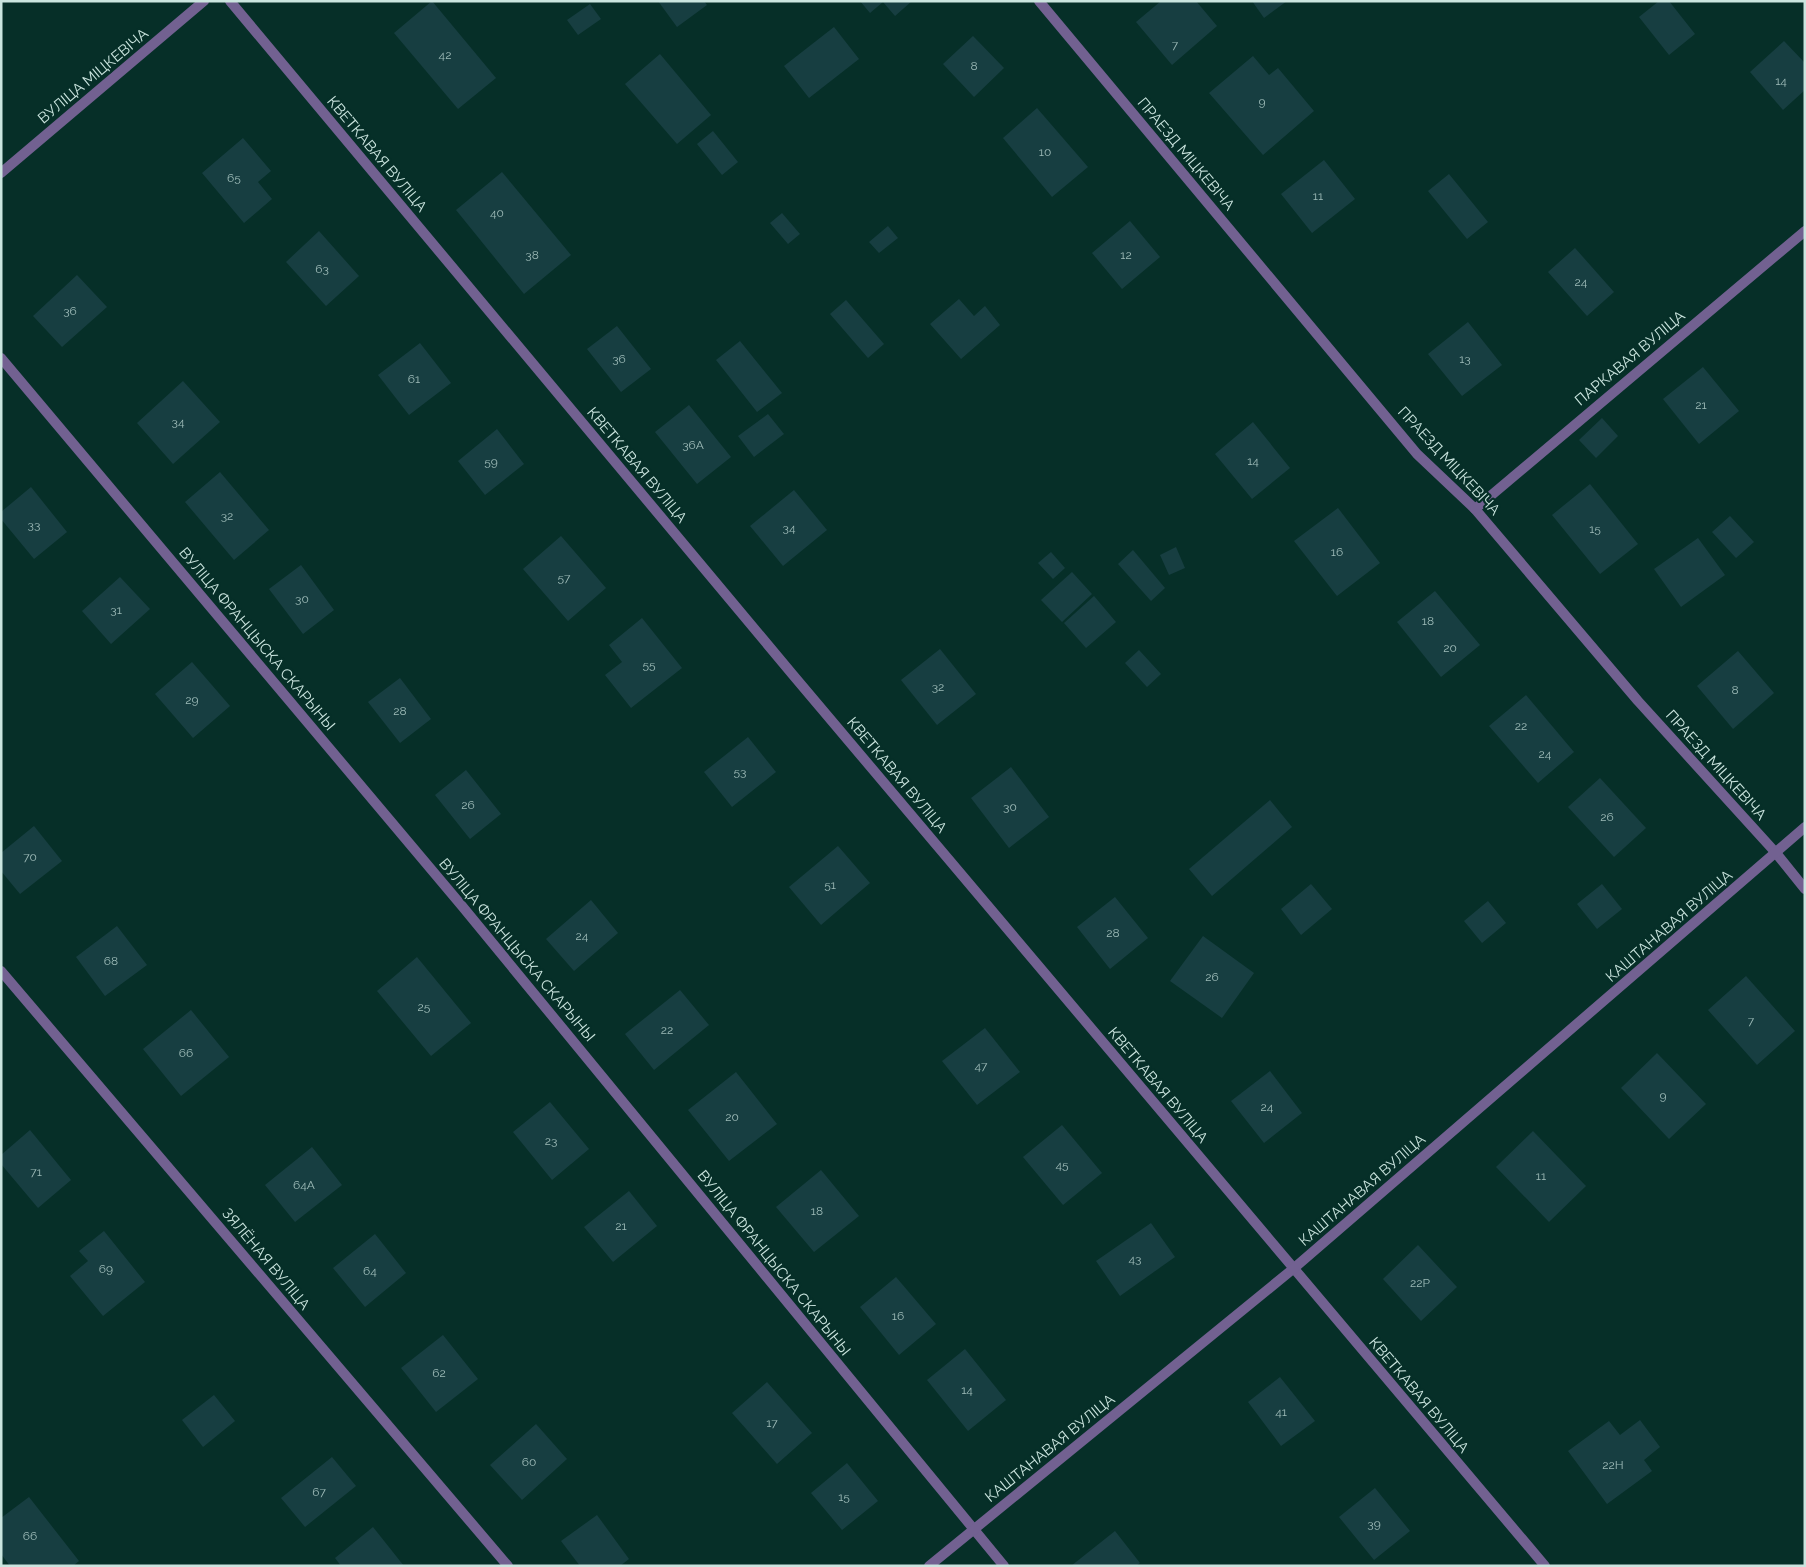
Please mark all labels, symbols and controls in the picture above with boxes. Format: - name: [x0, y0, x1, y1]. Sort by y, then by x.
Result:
- street label: ВУЛІЦА МІЦКЕВІЧА: [34, 25, 152, 127]
- house number: 7: [1172, 38, 1179, 52]
- house number: 42: [439, 48, 451, 62]
- house number: 8: [970, 59, 978, 73]
- house number: 14: [1775, 74, 1787, 88]
- street label: КВЕТКАВАЯ ВУЛІЦА: [323, 92, 431, 216]
- street label: ПРАЕЗД МІЦКЕВІЧА: [1134, 94, 1238, 214]
- house number: 9: [1258, 95, 1266, 109]
- house number: 10: [1039, 145, 1051, 159]
- house number: 65: [227, 171, 241, 185]
- house number: 11: [1313, 189, 1323, 203]
- house number: 40: [490, 206, 504, 220]
- house number: 38: [525, 248, 539, 262]
- house number: 12: [1120, 248, 1132, 262]
- house number: 63: [315, 262, 329, 276]
- house number: 24: [1575, 275, 1588, 289]
- house number: 36: [63, 304, 77, 318]
- street label: ПАРКАВАЯ ВУЛІЦА: [1571, 307, 1689, 409]
- house number: 36: [612, 352, 626, 366]
- house number: 13: [1459, 352, 1471, 366]
- house number: 61: [408, 372, 420, 386]
- house number: 21: [1695, 398, 1707, 412]
- street label: КВЕТКАВАЯ ВУЛІЦА: [583, 403, 691, 527]
- street label: ПРАЕЗД МІЦКЕВІЧА: [1394, 403, 1504, 519]
- house number: 34: [172, 415, 185, 429]
- house number: 36А: [682, 438, 704, 452]
- house number: 14: [1247, 454, 1259, 468]
- house number: 59: [484, 455, 498, 469]
- house number: 32: [221, 509, 233, 523]
- house number: 33: [28, 518, 40, 532]
- house number: 34: [783, 521, 796, 535]
- house number: 15: [1589, 522, 1601, 536]
- street label: ВУЛІЦА ФРАНЦЫСКА СКАРЫНЫ: [175, 544, 339, 734]
- house number: 16: [1331, 545, 1343, 559]
- house number: 57: [558, 571, 571, 585]
- house number: 30: [295, 592, 309, 606]
- house number: 31: [110, 603, 122, 617]
- house number: 18: [1422, 614, 1434, 628]
- house number: 20: [1443, 641, 1457, 655]
- house number: 55: [642, 658, 656, 672]
- house number: 32: [932, 680, 944, 694]
- house number: 8: [1731, 683, 1739, 697]
- house number: 29: [185, 693, 199, 707]
- house number: 28: [393, 704, 407, 718]
- street label: ПРАЕЗД МІЦКЕВІЧА: [1662, 706, 1770, 824]
- street label: КВЕТКАВАЯ ВУЛІЦА: [843, 713, 951, 837]
- house number: 22: [1515, 719, 1527, 733]
- house number: 24: [1539, 747, 1552, 761]
- house number: 53: [734, 765, 746, 779]
- house number: 26: [461, 798, 475, 812]
- house number: 30: [1003, 800, 1017, 814]
- house number: 26: [1600, 810, 1614, 824]
- house number: 70: [23, 850, 37, 864]
- street label: ВУЛІЦА ФРАНЦЫСКА СКАРЫНЫ: [435, 855, 599, 1045]
- street label: КАШТАНАВАЯ ВУЛІЦА: [1602, 866, 1736, 986]
- house number: 51: [824, 878, 836, 892]
- house number: 28: [1106, 926, 1120, 940]
- house number: 24: [576, 929, 589, 943]
- house number: 68: [104, 954, 118, 968]
- house number: 26: [1205, 970, 1219, 984]
- house number: 25: [418, 1000, 431, 1014]
- house number: 7: [1748, 1014, 1755, 1028]
- house number: 22: [661, 1023, 673, 1037]
- street label: КВЕТКАВАЯ ВУЛІЦА: [1104, 1023, 1212, 1147]
- house number: 66: [179, 1046, 193, 1060]
- house number: 47: [975, 1059, 988, 1073]
- house number: 9: [1659, 1089, 1667, 1103]
- house number: 24: [1261, 1100, 1274, 1114]
- house number: 20: [725, 1110, 739, 1124]
- street label: КАШТАНАВАЯ ВУЛІЦА: [1295, 1130, 1429, 1250]
- house number: 23: [545, 1134, 557, 1148]
- house number: 45: [1055, 1158, 1069, 1172]
- house number: 71: [30, 1165, 42, 1179]
- street label: ВУЛІЦА ФРАНЦЫСКА СКАРЫНЫ: [694, 1167, 854, 1359]
- house number: 11: [1536, 1169, 1546, 1183]
- house number: 64А: [293, 1178, 315, 1192]
- street label: ЗЯЛЁНАЯ ВУЛІЦА: [218, 1204, 315, 1314]
- house number: 18: [811, 1204, 823, 1218]
- house number: 21: [615, 1219, 627, 1233]
- house number: 43: [1129, 1252, 1141, 1266]
- house number: 69: [99, 1262, 113, 1276]
- house number: 64: [363, 1264, 377, 1278]
- house number: 22Р: [1410, 1276, 1431, 1290]
- house number: 16: [892, 1309, 904, 1323]
- street label: КВЕТКАВАЯ ВУЛІЦА: [1365, 1333, 1473, 1457]
- house number: 62: [432, 1366, 446, 1380]
- house number: 14: [961, 1383, 973, 1397]
- street label: КАШТАНАВАЯ ВУЛІЦА: [982, 1390, 1118, 1506]
- house number: 41: [1275, 1405, 1287, 1419]
- house number: 17: [766, 1416, 778, 1430]
- house number: 60: [522, 1455, 536, 1469]
- house number: 22Н: [1602, 1458, 1624, 1472]
- house number: 67: [312, 1485, 326, 1499]
- house number: 15: [838, 1490, 850, 1504]
- house number: 39: [1367, 1517, 1381, 1531]
- house number: 66: [23, 1529, 37, 1543]

